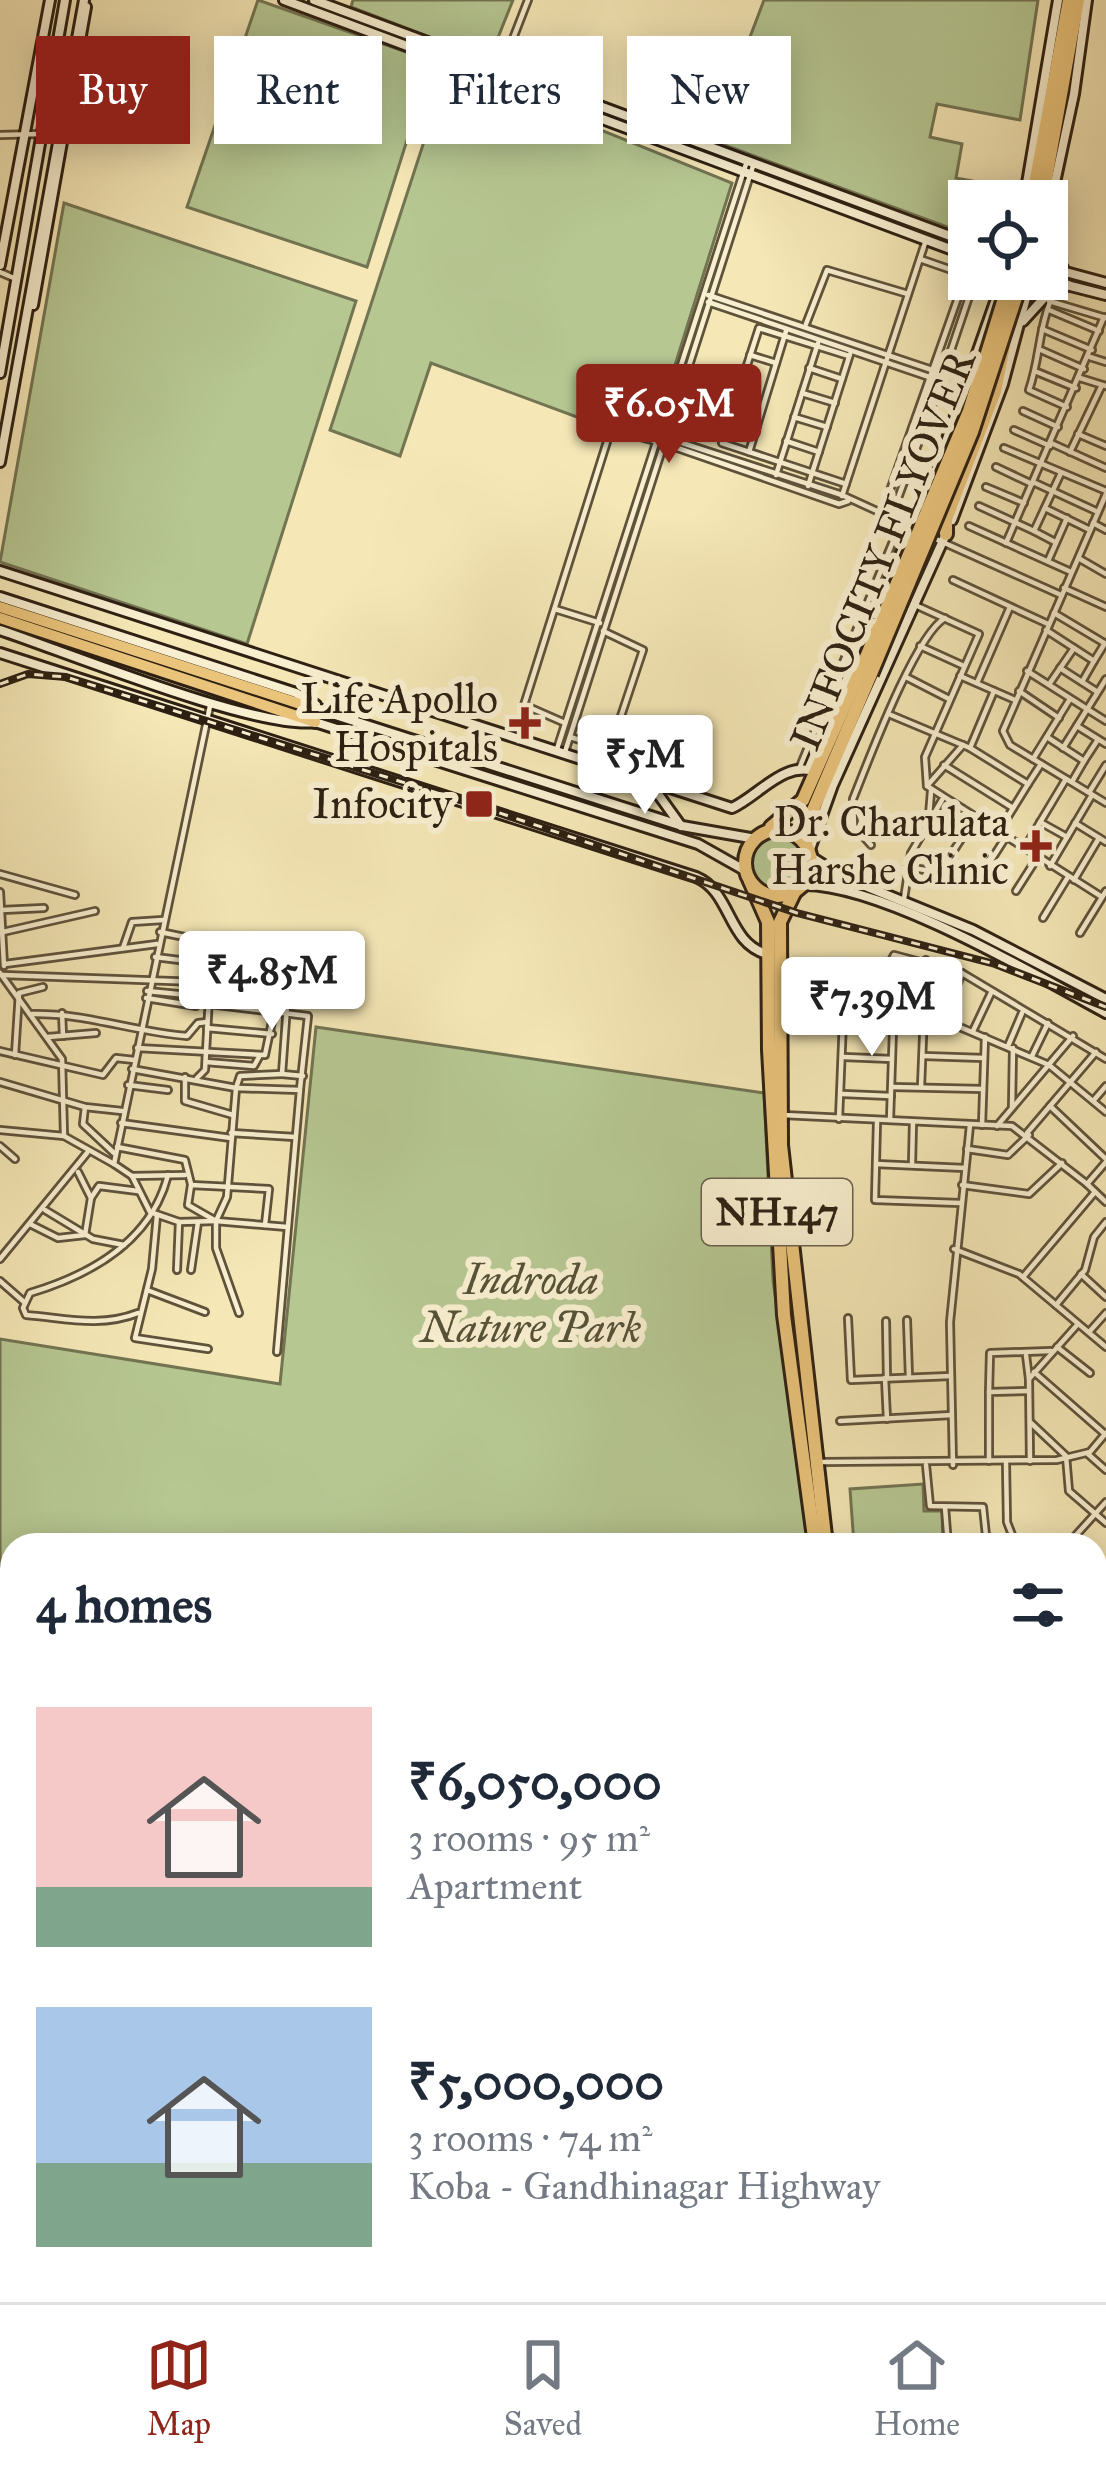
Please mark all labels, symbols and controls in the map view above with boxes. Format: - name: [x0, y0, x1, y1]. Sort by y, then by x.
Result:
- chip: Buy: [36, 36, 190, 144]
- chip: Rent: [214, 36, 382, 144]
- chip: Filters: [406, 36, 603, 144]
- chip: New: [627, 36, 791, 144]
- map controls: [948, 180, 1068, 300]
- button: locate: [948, 180, 1068, 300]
- street label: INFOCITY FLYOVER: [779, 341, 988, 758]
- pin: ₹6.05M: [571, 364, 767, 466]
- text: ₹6.05M: [603, 379, 735, 427]
- place label: Life Apollo Hospitals: [300, 673, 498, 773]
- marker: Life Apollo Hospitals: [509, 707, 541, 739]
- pin: ₹5M: [587, 715, 703, 817]
- text: ₹5M: [605, 730, 685, 778]
- place label: Infocity: [312, 778, 453, 830]
- marker: Infocity: [463, 788, 495, 820]
- place label: Dr. Charulata Harshe Clinic: [771, 796, 1009, 896]
- marker: Dr. Charulata Harshe Clinic: [1020, 830, 1052, 862]
- pin: ₹4.85M: [174, 931, 370, 1033]
- text: ₹4.85M: [206, 946, 338, 994]
- pin: ₹7.39M: [774, 957, 970, 1059]
- text: ₹7.39M: [808, 972, 936, 1020]
- road number: NH147: [702, 1179, 852, 1245]
- park label: Indroda Nature Park: [417, 1254, 642, 1354]
- icon: filters: [1005, 1572, 1071, 1638]
- text: 4 homes: [36, 1574, 212, 1636]
- text: ₹6,050,000: [408, 1751, 662, 1813]
- icon: home: [132, 1755, 276, 1899]
- text: 3 rooms · 95 m²: [408, 1814, 650, 1862]
- text: Apartment: [408, 1862, 582, 1910]
- text: ₹5,000,000: [408, 2051, 664, 2113]
- icon: home: [132, 2055, 276, 2199]
- text: 3 rooms · 74 m²: [408, 2114, 653, 2162]
- text: Koba - Gandhinagar Highway: [408, 2162, 880, 2210]
- tab: Map: [146, 2332, 212, 2444]
- tab: Saved: [504, 2332, 582, 2444]
- tab: Home: [874, 2332, 960, 2444]

